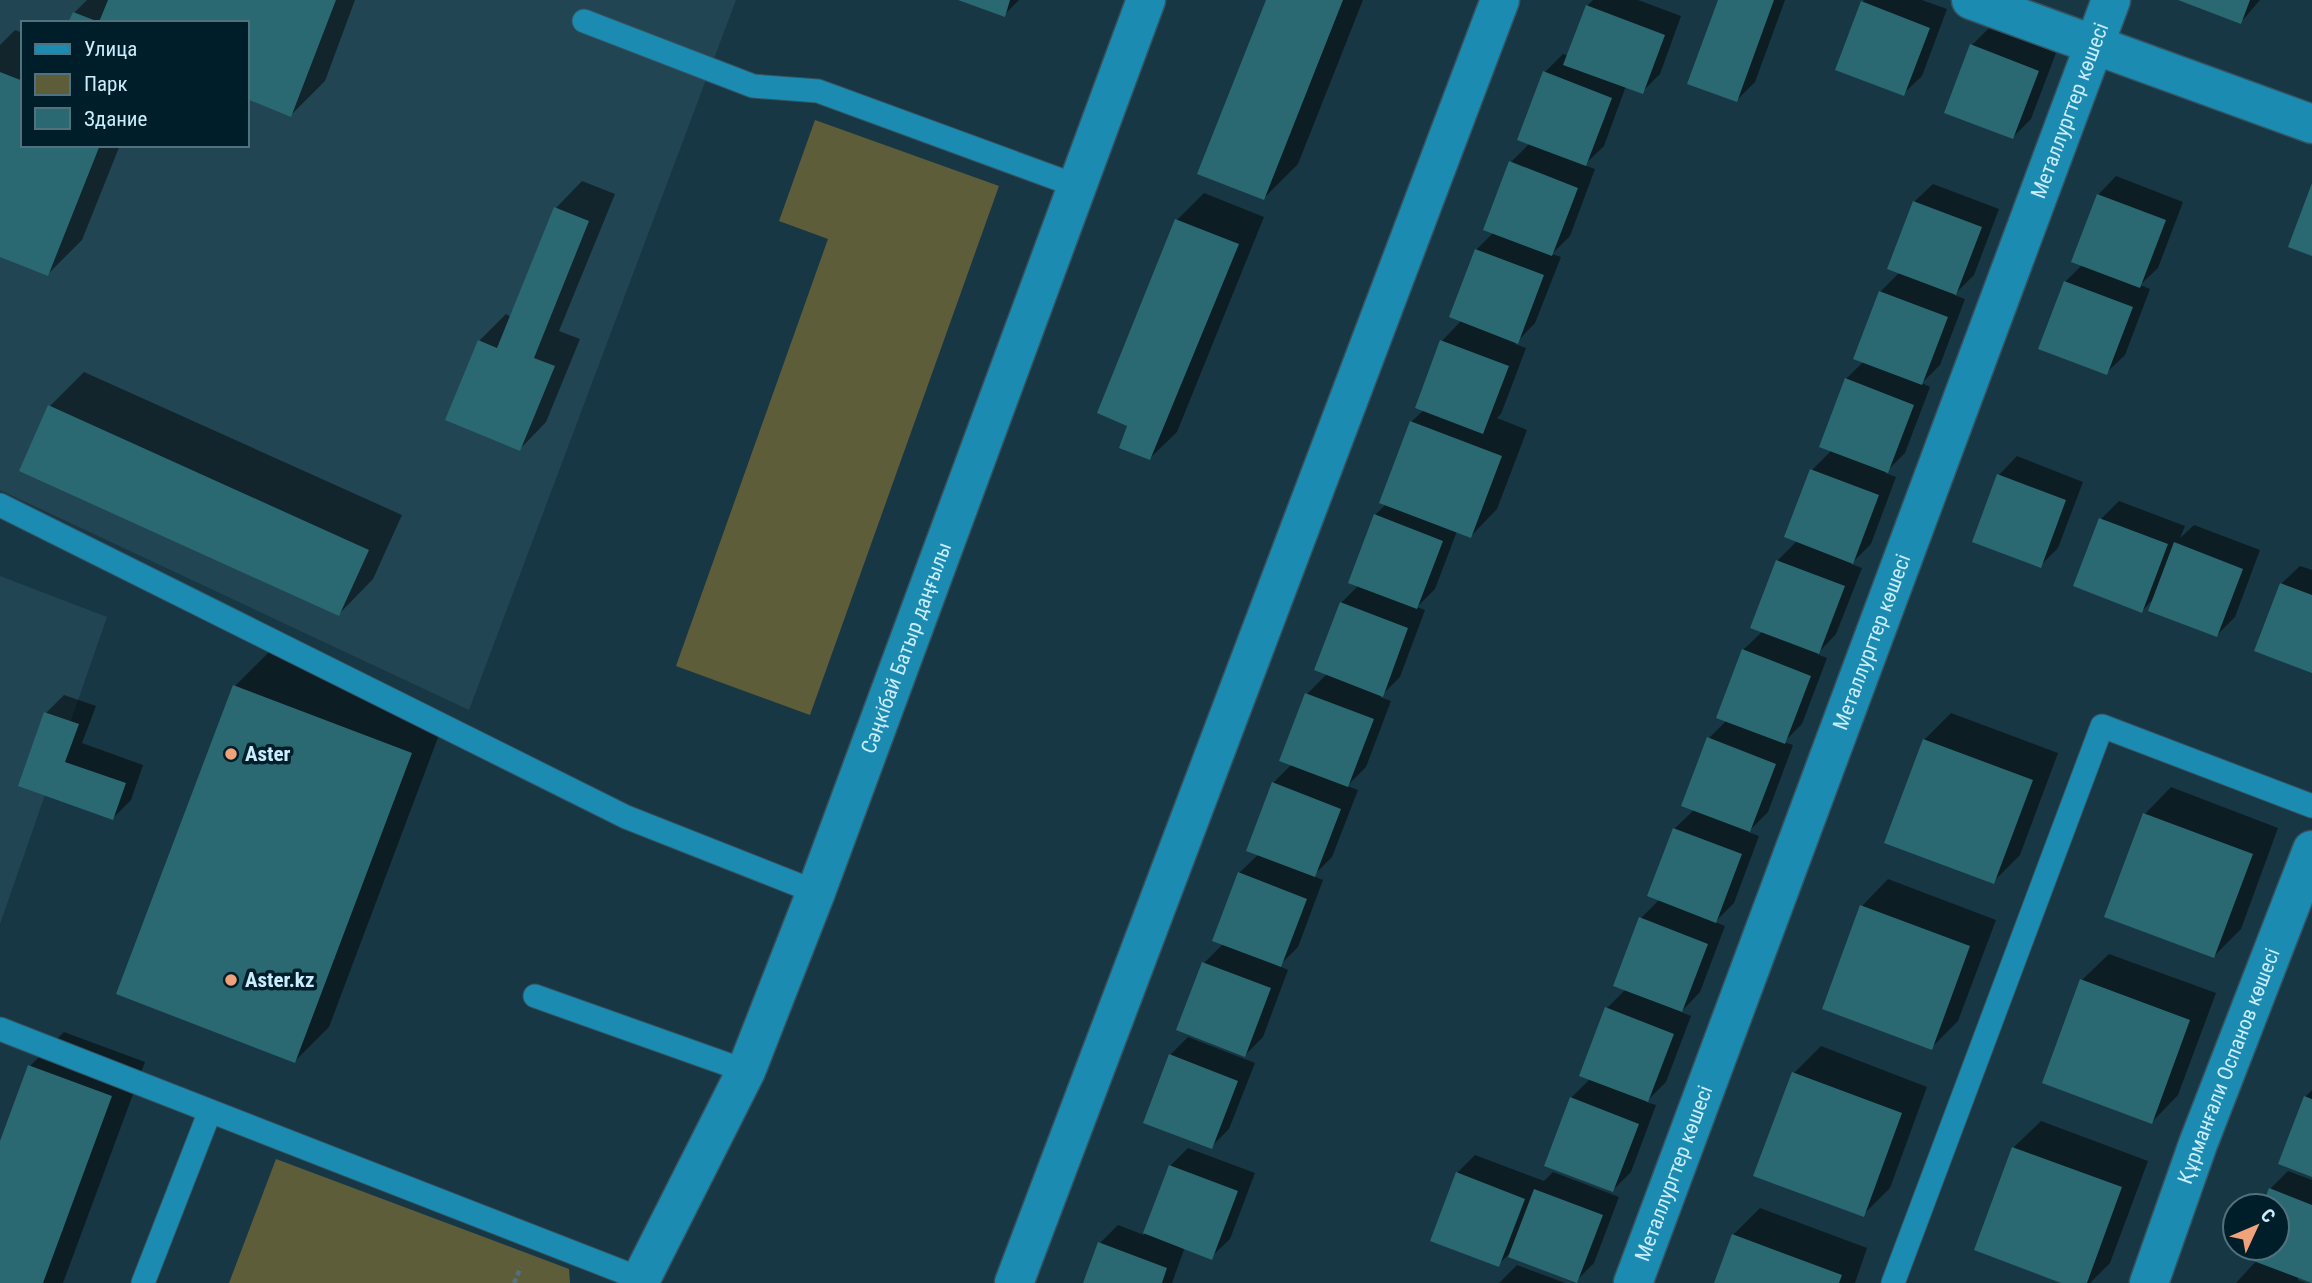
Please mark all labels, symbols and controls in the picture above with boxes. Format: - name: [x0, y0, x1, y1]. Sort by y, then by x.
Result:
- street label: Металлургтер көшесі: [2026, 20, 2113, 202]
- legend: [21, 21, 248, 147]
- text: Улица: [84, 37, 137, 61]
- text: Парк: [84, 72, 128, 96]
- text: Здание: [84, 107, 148, 131]
- street label: Сәңкібай Батыр даңғылы: [856, 539, 956, 757]
- street label: Металлургтер көшесі: [1828, 551, 1915, 733]
- place label: Aster: [245, 742, 291, 766]
- marker: Aster: [223, 746, 239, 762]
- street label: Құрманғали Оспанов көшесі: [2173, 945, 2285, 1187]
- place label: Aster.kz: [245, 968, 314, 992]
- marker: Aster.kz: [223, 972, 239, 988]
- street label: Металлургтер көшесі: [1630, 1082, 1717, 1264]
- north arrow: [2221, 1192, 2291, 1262]
- text: С: [2256, 1204, 2280, 1228]

